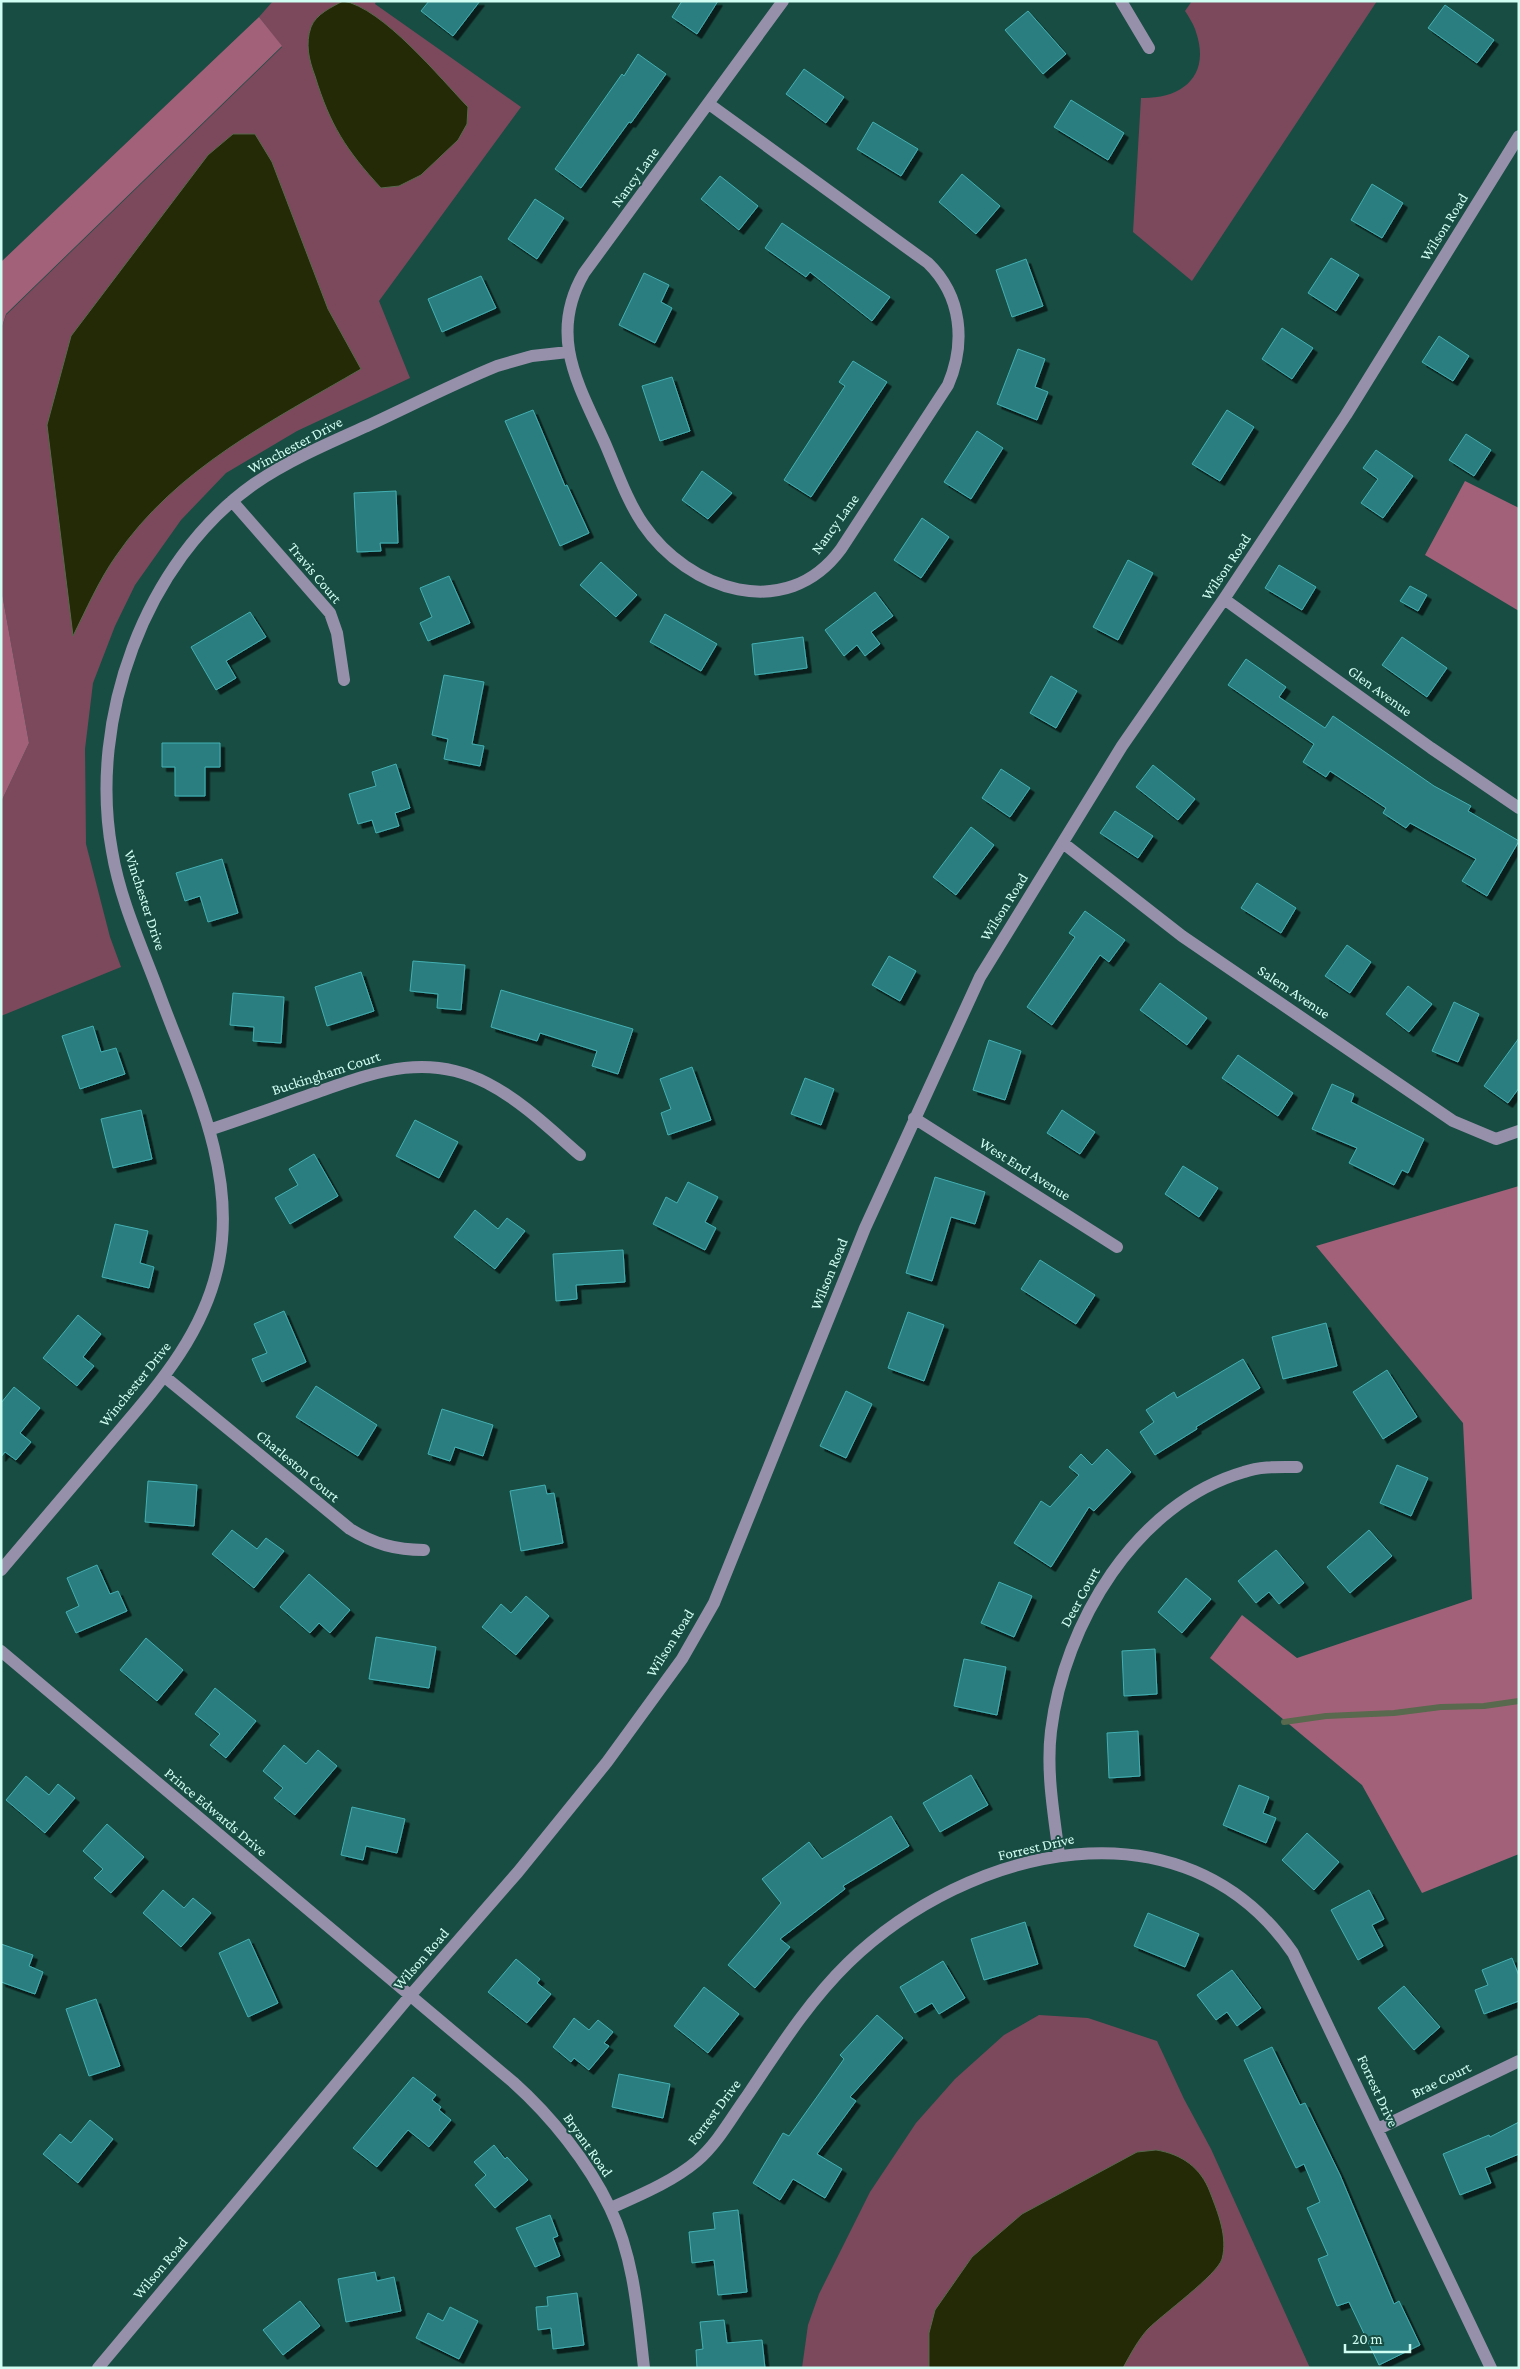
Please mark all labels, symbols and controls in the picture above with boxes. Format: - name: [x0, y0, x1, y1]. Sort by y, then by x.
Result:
- street label: Nancy Lane: [608, 144, 663, 211]
- street label: Wilson Road: [1417, 190, 1471, 263]
- street label: Winchester Drive: [245, 413, 345, 477]
- street label: Nancy Lane: [808, 491, 863, 558]
- street label: Wilson Road: [1198, 531, 1254, 603]
- street label: Travis Court: [285, 539, 346, 607]
- street label: Glen Avenue: [1345, 662, 1415, 720]
- street label: Winchester Drive: [121, 848, 169, 953]
- street label: Wilson Road: [977, 870, 1031, 943]
- street label: Salem Avenue: [1255, 962, 1333, 1022]
- street label: Buckingham Court: [270, 1048, 384, 1099]
- street label: West End Avenue: [976, 1135, 1074, 1204]
- street label: Wilson Road: [807, 1236, 851, 1312]
- street label: Winchester Drive: [96, 1338, 174, 1430]
- street label: Charleston Court: [253, 1427, 343, 1506]
- street label: Deer Court: [1057, 1563, 1103, 1630]
- street label: Wilson Road: [643, 1606, 697, 1679]
- street label: Prince Edwards Drive: [162, 1765, 271, 1860]
- street label: Forrest Drive: [996, 1830, 1076, 1864]
- street label: Wilson Road: [390, 1925, 452, 1993]
- street label: Forrest Drive: [1354, 2052, 1402, 2130]
- street label: Brae Court: [1409, 2058, 1474, 2101]
- street label: Forrest Drive: [684, 2076, 744, 2148]
- street label: Bryant Road: [560, 2110, 616, 2180]
- street label: Wilson Road: [129, 2234, 191, 2302]
- scale bar: [1345, 2322, 1410, 2354]
- text: 20 m: [1352, 2331, 1383, 2347]

